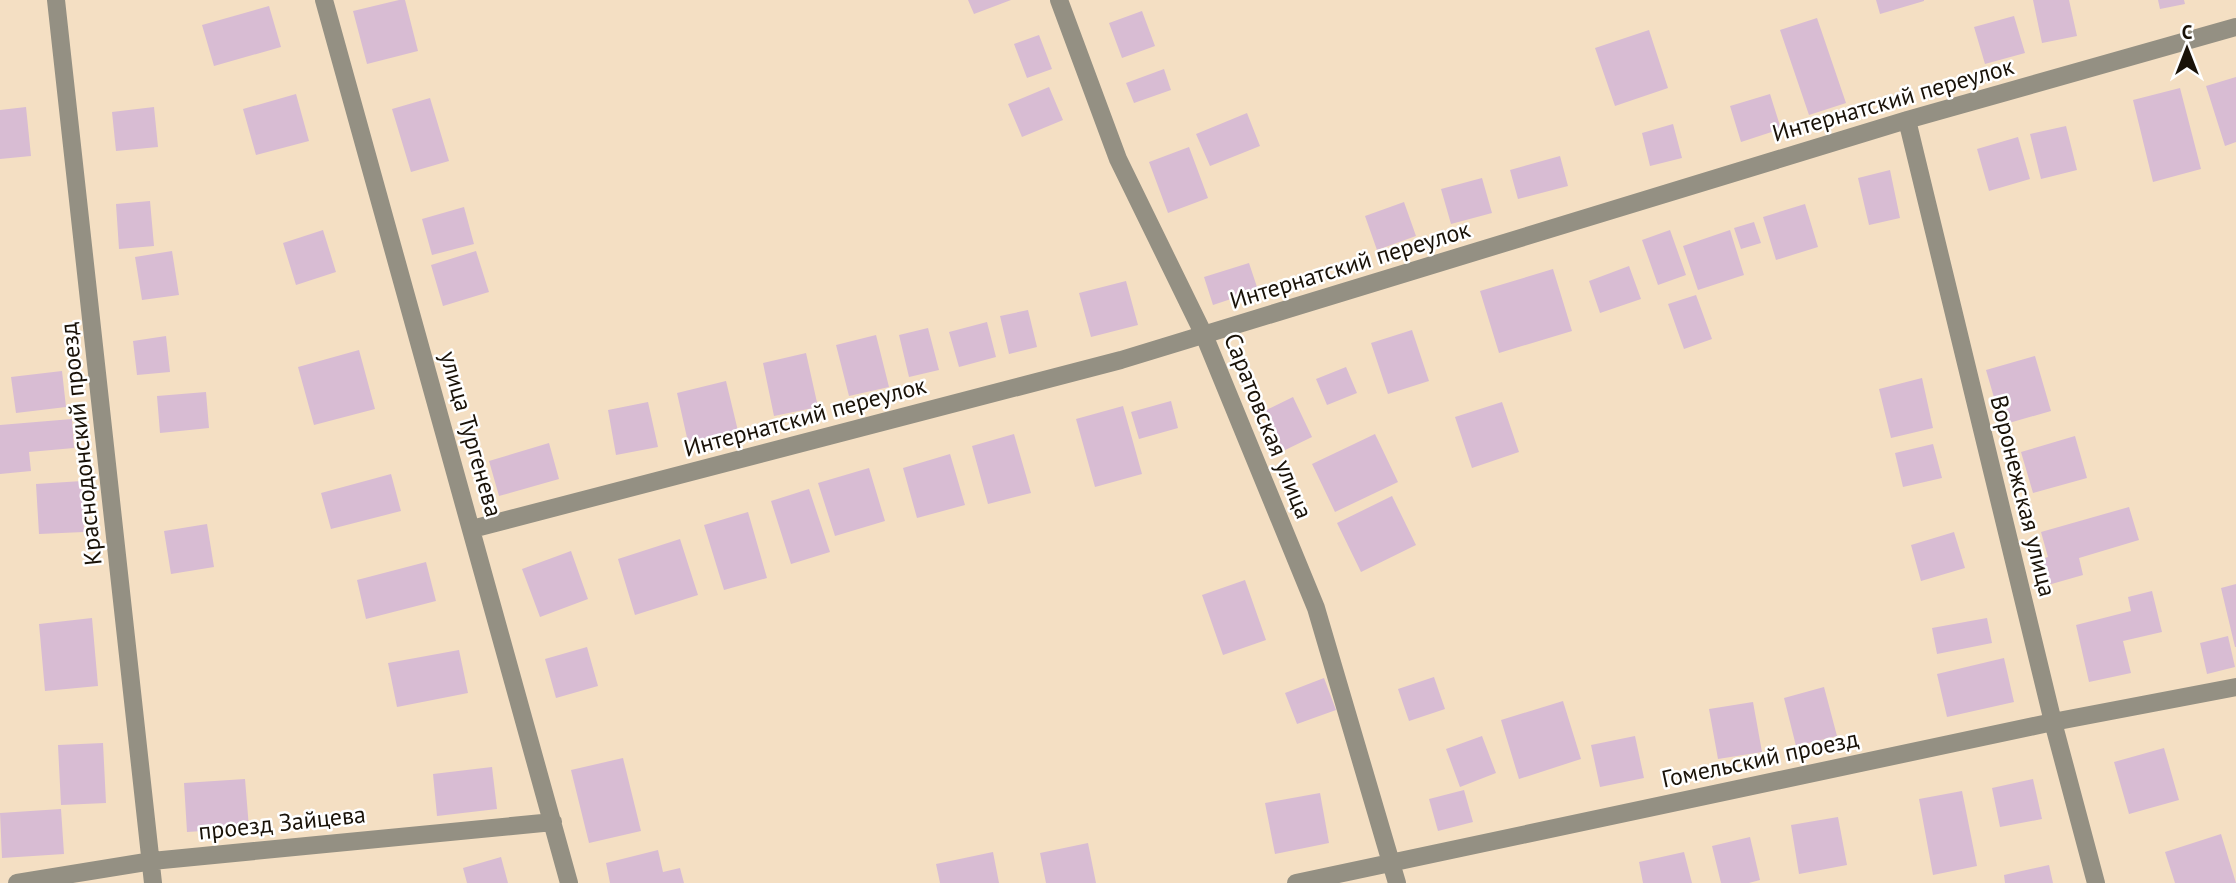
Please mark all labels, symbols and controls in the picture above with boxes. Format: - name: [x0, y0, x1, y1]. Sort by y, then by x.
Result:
- north arrow: [2152, 14, 2222, 84]
- text: С: [2182, 20, 2193, 44]
- street label: Интернатский переулок: [1769, 50, 2018, 149]
- street label: Интернатский переулок: [1226, 213, 1474, 316]
- street label: Краснодонский проезд: [52, 321, 109, 567]
- street label: Саратовская улица: [1217, 328, 1320, 523]
- street label: улица Тургенева: [433, 347, 510, 520]
- street label: Интернатский переулок: [680, 369, 930, 464]
- street label: Воронежская улица: [1983, 392, 2064, 600]
- street label: Гомельский проезд: [1659, 723, 1861, 794]
- street label: проезд Зайцева: [197, 798, 367, 847]

